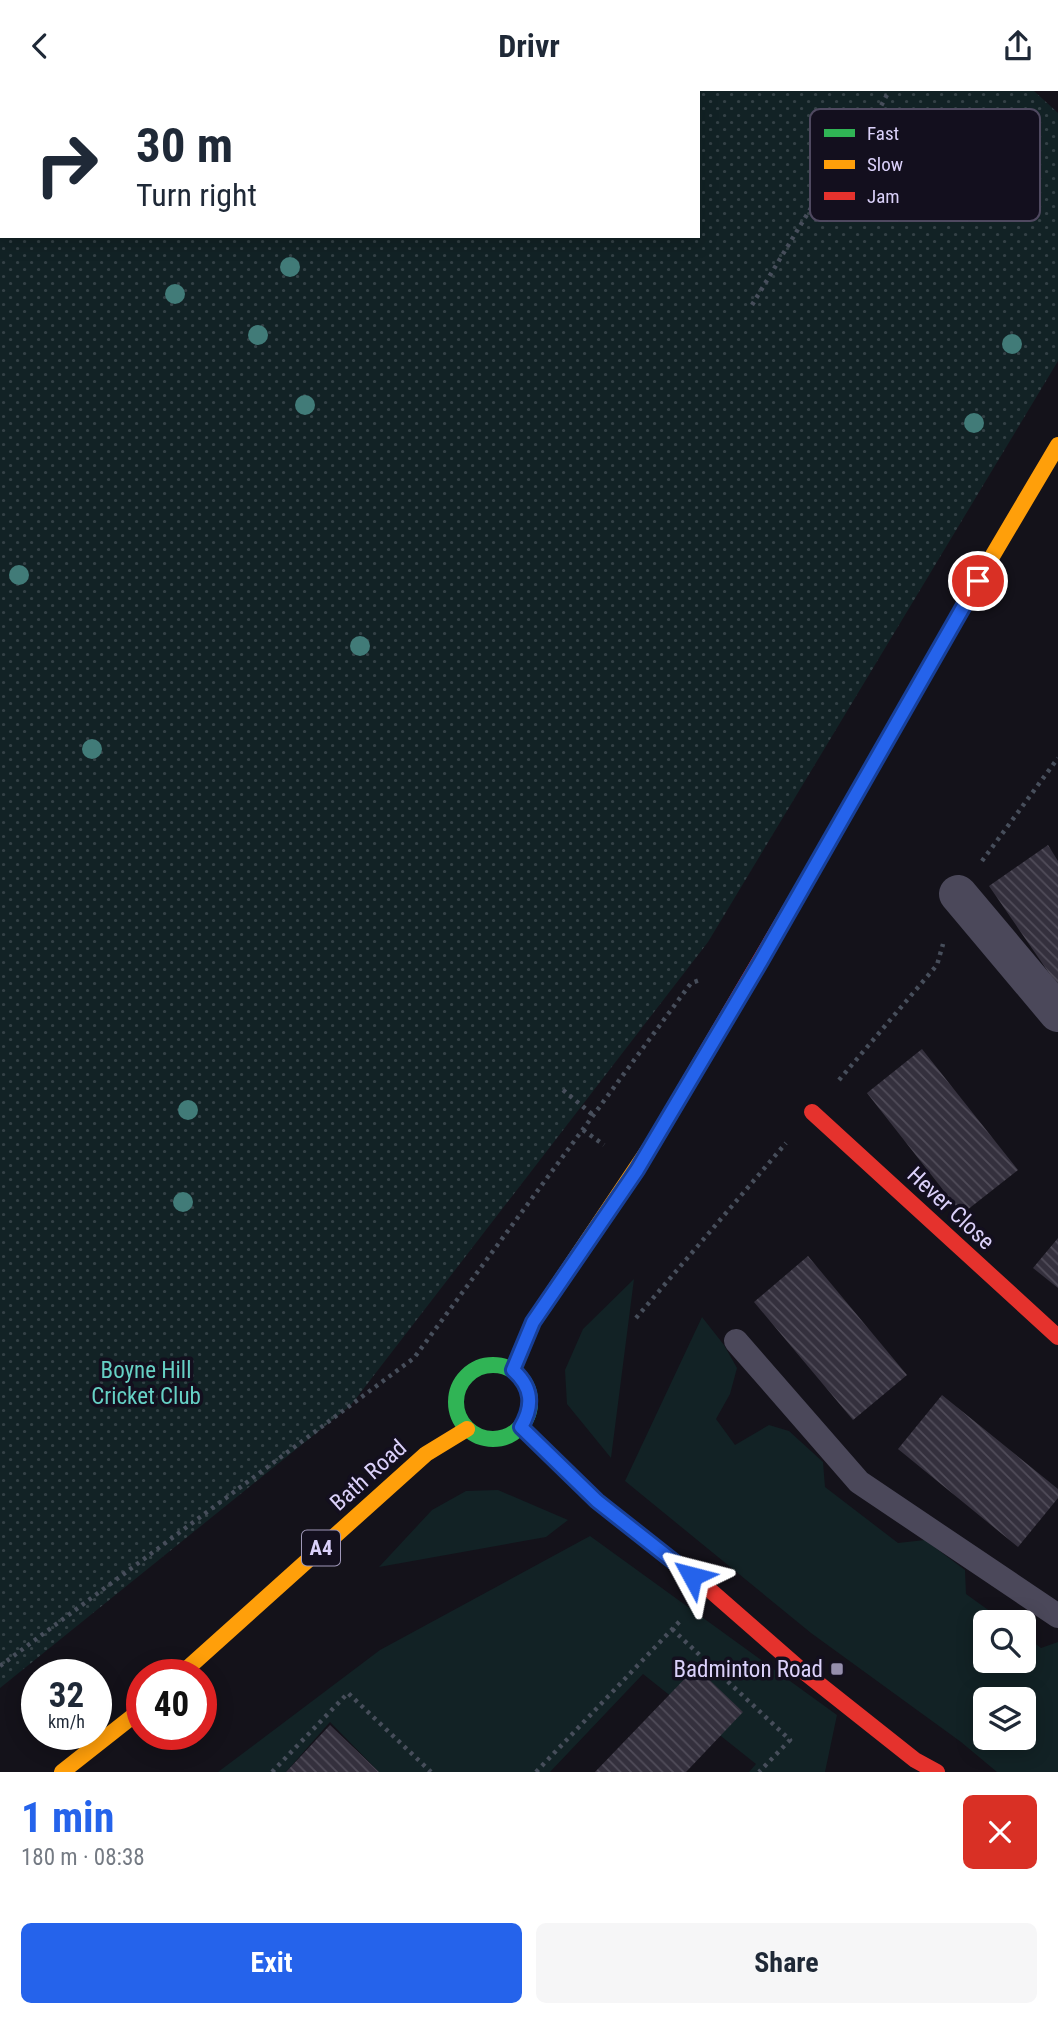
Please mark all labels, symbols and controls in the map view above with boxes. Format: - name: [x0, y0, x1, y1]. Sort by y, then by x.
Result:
- icon: back: [21, 27, 59, 65]
- text: Drivr: [498, 27, 560, 65]
- icon: share: [999, 27, 1037, 65]
- legend: [810, 109, 1040, 221]
- text: 30 m: [136, 117, 233, 174]
- icon: right: [21, 119, 112, 210]
- text: Fast: [867, 122, 899, 145]
- text: Slow: [867, 153, 903, 176]
- text: Turn right: [136, 176, 257, 214]
- text: Jam: [867, 185, 900, 208]
- pin: [948, 551, 1008, 611]
- icon: arrive: [959, 562, 997, 600]
- street label: Hever Close: [902, 1161, 1000, 1255]
- park label: Boyne Hill Cricket Club: [91, 1357, 201, 1410]
- street label: Bath Road: [325, 1434, 412, 1517]
- road number: A4: [302, 1531, 340, 1565]
- position arrow: [655, 1539, 729, 1613]
- map controls: [973, 1610, 1036, 1750]
- button: search: [973, 1610, 1036, 1673]
- place label: Badminton Road: [674, 1656, 823, 1683]
- speed limit sign: 40: [126, 1659, 217, 1750]
- marker: Badminton Road: [829, 1661, 845, 1677]
- text: 32: [49, 1675, 84, 1716]
- button: layers: [973, 1687, 1036, 1750]
- text: km/h: [48, 1711, 85, 1732]
- text: 1 min: [21, 1793, 114, 1842]
- button: close: [963, 1795, 1037, 1869]
- text: 180 m · 08:38: [21, 1844, 145, 1871]
- button: Exit: [21, 1923, 522, 2003]
- button: Share: [536, 1923, 1037, 2003]

